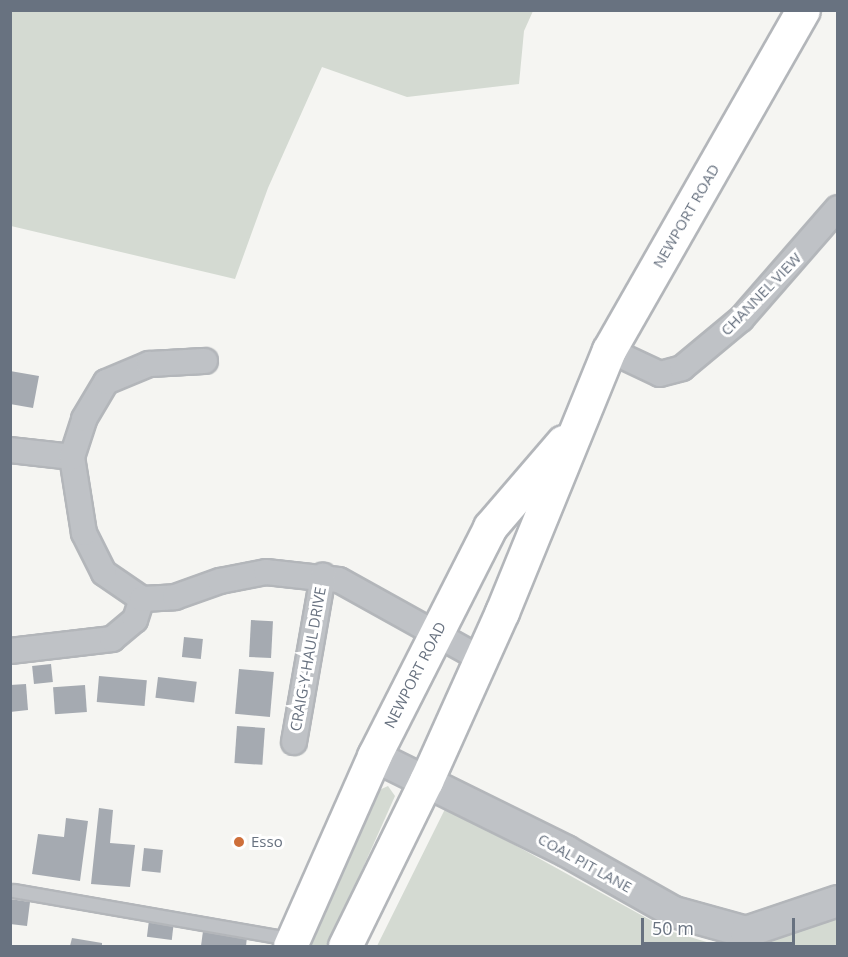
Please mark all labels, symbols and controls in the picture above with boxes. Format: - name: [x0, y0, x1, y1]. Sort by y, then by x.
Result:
- street label: NEWPORT ROAD: [649, 161, 723, 271]
- street label: CHANNEL VIEW: [717, 249, 805, 339]
- street label: CRAIG-Y-HAUL DRIVE: [286, 585, 330, 733]
- street label: NEWPORT ROAD: [380, 619, 450, 731]
- street label: COAL PIT LANE: [535, 830, 635, 896]
- place label: Esso: [251, 833, 283, 851]
- marker: Esso: [232, 835, 246, 849]
- scale bar: [644, 906, 798, 944]
- text: 50 m: [652, 916, 694, 940]

